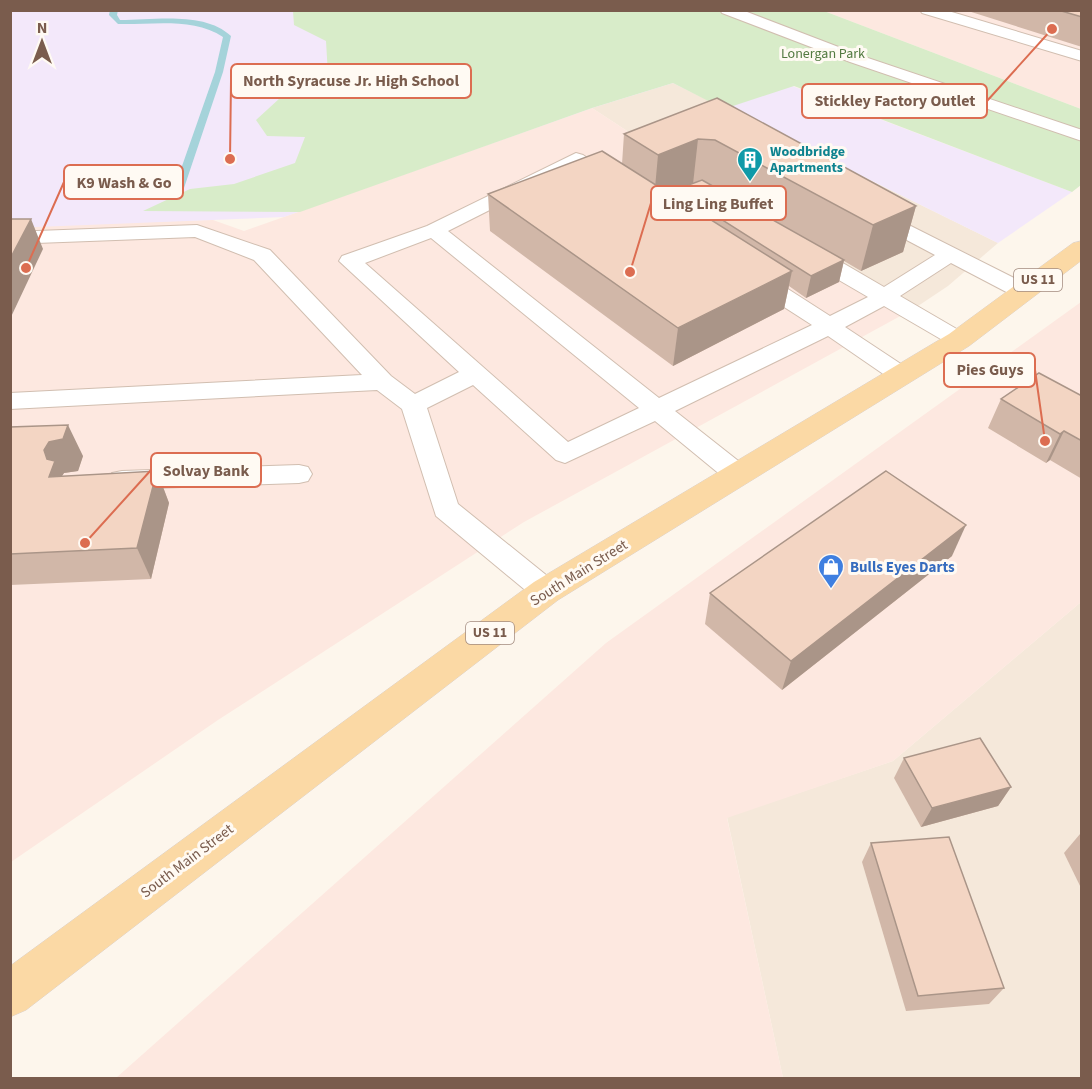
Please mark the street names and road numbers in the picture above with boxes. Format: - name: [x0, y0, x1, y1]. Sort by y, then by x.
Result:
- road number: US 11: [1014, 269, 1062, 291]
- street label: South Main Street: [526, 535, 632, 611]
- road number: US 11: [466, 622, 514, 644]
- street label: South Main Street: [136, 819, 238, 903]

